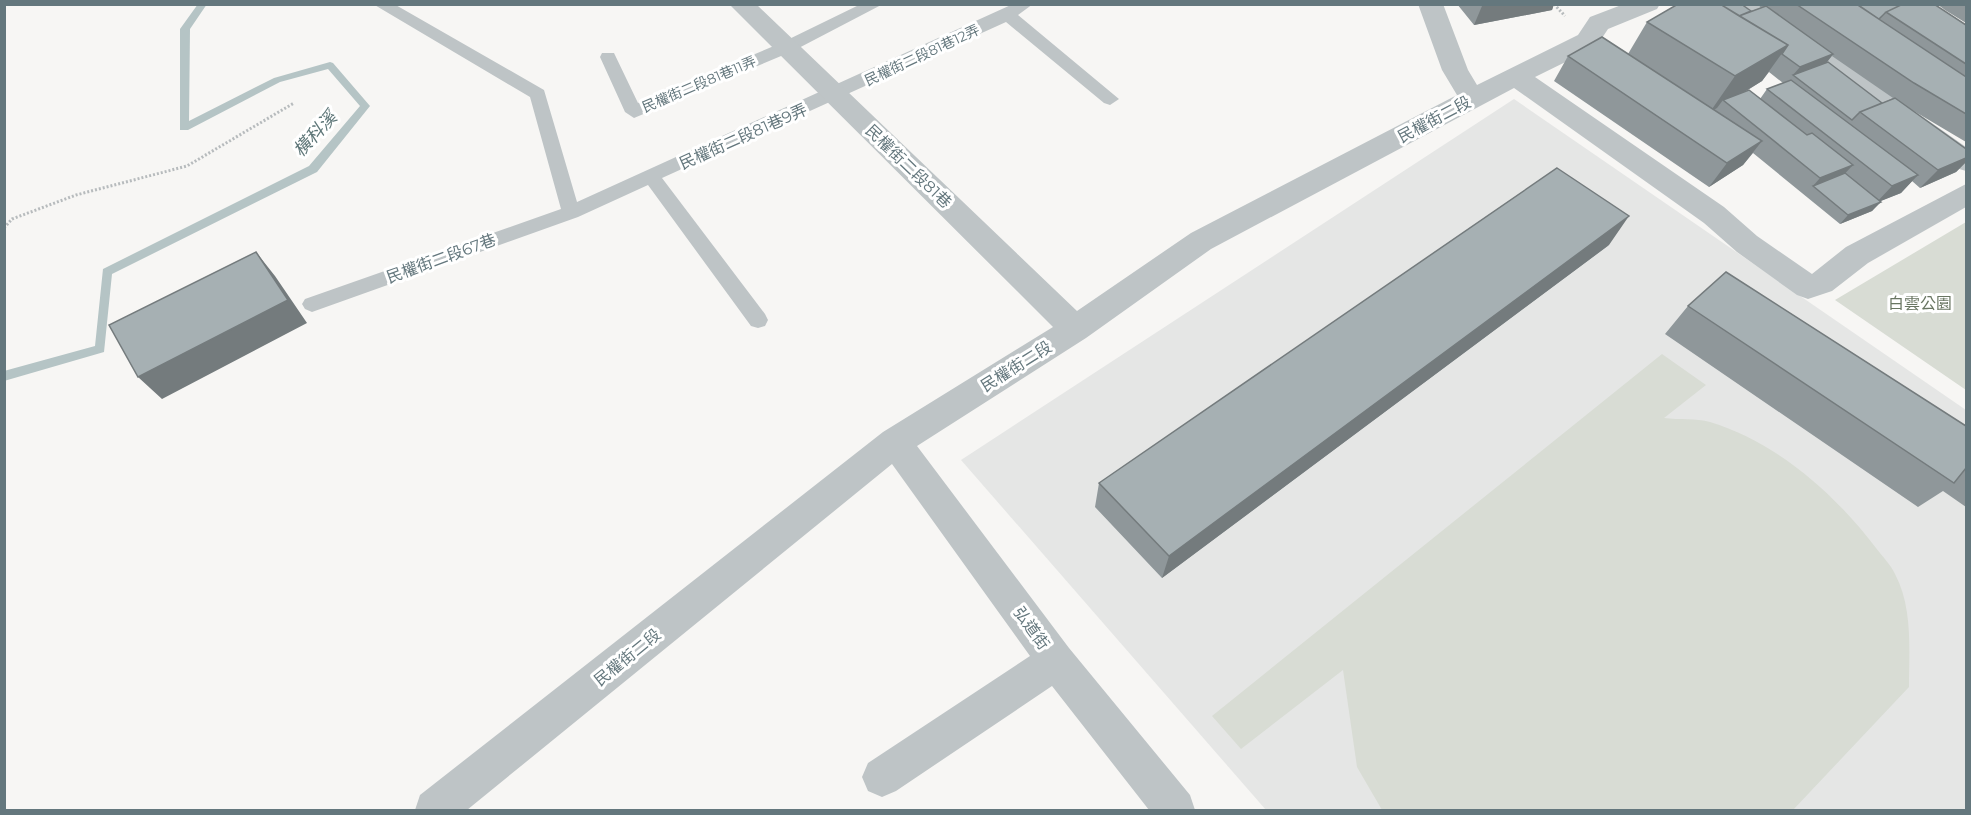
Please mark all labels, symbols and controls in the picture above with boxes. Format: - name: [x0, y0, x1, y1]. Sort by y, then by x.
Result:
- street label: 民權街二段81巷12弄: [862, 20, 982, 90]
- street label: 民權街二段81巷11弄: [639, 52, 759, 116]
- street label: 民權街二段: [1394, 92, 1474, 147]
- street label: 民權街二段81巷9弄: [676, 100, 810, 173]
- water label: 橫科溪: [289, 105, 344, 161]
- street label: 民權街二段81巷: [862, 121, 956, 212]
- street label: 民權街二段67巷: [384, 230, 498, 287]
- park label: 白雲公園: [1888, 294, 1952, 313]
- street label: 民權街二段: [977, 337, 1055, 396]
- street label: 弘道街: [1010, 603, 1053, 653]
- street label: 民權街二段: [590, 625, 664, 690]

